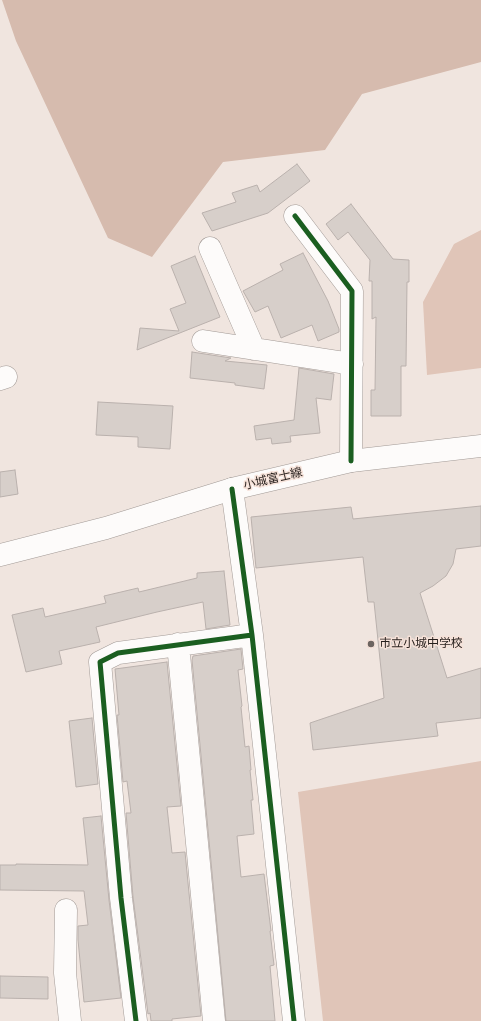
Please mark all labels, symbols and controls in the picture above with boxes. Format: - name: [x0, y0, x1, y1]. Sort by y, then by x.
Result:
- street label: 小城富士線: [242, 465, 304, 493]
- place label: 市立小城中学校: [379, 637, 463, 651]
- marker: 市立小城中学校: [366, 639, 376, 649]

